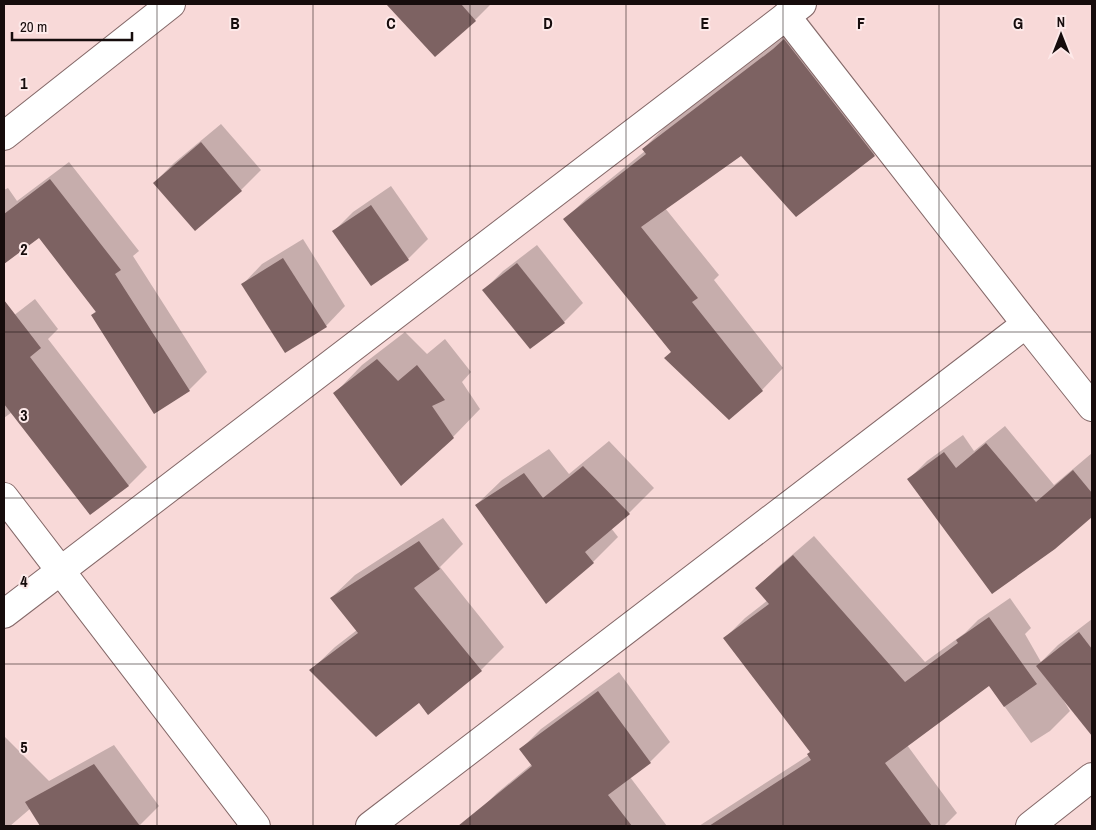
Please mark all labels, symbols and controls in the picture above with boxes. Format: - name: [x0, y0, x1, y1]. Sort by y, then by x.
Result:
- scale bar: [12, 10, 132, 42]
- north arrow: [1036, 10, 1086, 60]
- text: B: [230, 12, 240, 34]
- text: C: [386, 12, 396, 34]
- text: D: [543, 12, 553, 34]
- text: E: [701, 12, 710, 34]
- text: F: [857, 12, 865, 34]
- text: G: [1013, 12, 1023, 34]
- text: N: [1057, 13, 1065, 31]
- text: 20 m: [20, 16, 47, 37]
- text: 1: [20, 72, 28, 94]
- text: 2: [20, 238, 28, 260]
- text: 3: [20, 404, 28, 426]
- text: 4: [20, 570, 28, 592]
- text: 5: [20, 736, 28, 758]

